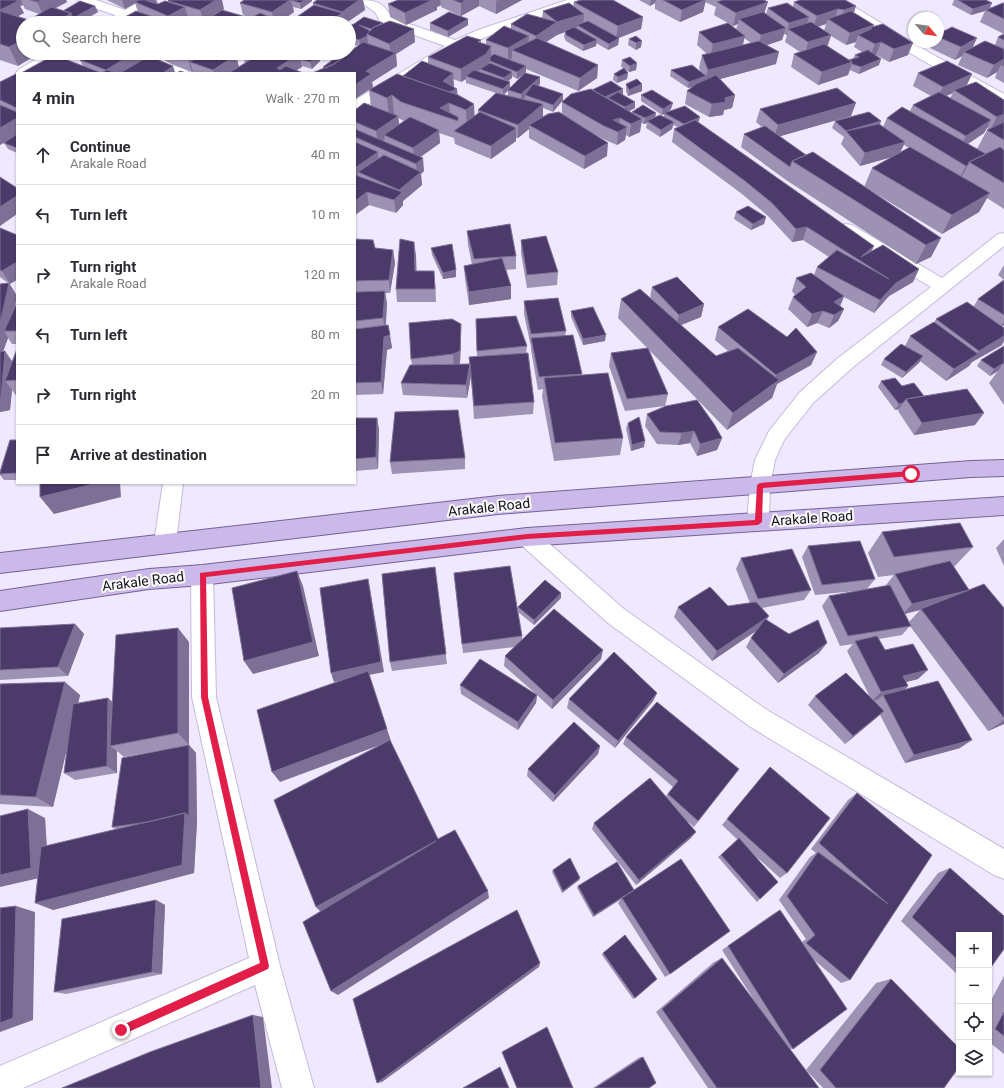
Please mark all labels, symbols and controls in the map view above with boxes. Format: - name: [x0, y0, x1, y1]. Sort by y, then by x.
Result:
- north arrow: [908, 12, 944, 48]
- search box: [16, 16, 356, 60]
- icon: search: [30, 27, 52, 49]
- text: Search here: [62, 29, 141, 47]
- text: 4 min: [32, 88, 75, 108]
- text: Walk · 270 m: [265, 91, 340, 106]
- text: Continue: [70, 138, 131, 156]
- icon: ahead: [32, 144, 54, 166]
- text: 40 m: [311, 147, 340, 162]
- text: Arakale Road: [70, 156, 146, 171]
- icon: left: [32, 204, 54, 226]
- text: Turn left: [70, 206, 127, 224]
- text: 10 m: [311, 207, 340, 222]
- text: Turn right: [70, 258, 136, 276]
- icon: right: [32, 264, 54, 286]
- text: 120 m: [303, 267, 340, 282]
- text: Arakale Road: [70, 276, 146, 291]
- icon: left: [32, 324, 54, 346]
- text: Turn left: [70, 326, 127, 344]
- text: 80 m: [311, 327, 340, 342]
- icon: right: [32, 384, 54, 406]
- text: Turn right: [70, 386, 136, 404]
- text: 20 m: [311, 387, 340, 402]
- icon: arrive: [32, 444, 54, 466]
- text: Arrive at destination: [70, 446, 207, 464]
- route start: [902, 465, 920, 483]
- street label: Arakale Road: [447, 495, 531, 519]
- street label: Arakale Road: [770, 507, 854, 529]
- street label: Arakale Road: [101, 568, 185, 594]
- map controls: [956, 932, 992, 1076]
- button: +: [956, 932, 992, 968]
- button: −: [956, 968, 992, 1004]
- button: locate: [956, 1004, 992, 1040]
- route end: [112, 1021, 130, 1039]
- button: layers: [956, 1040, 992, 1076]

